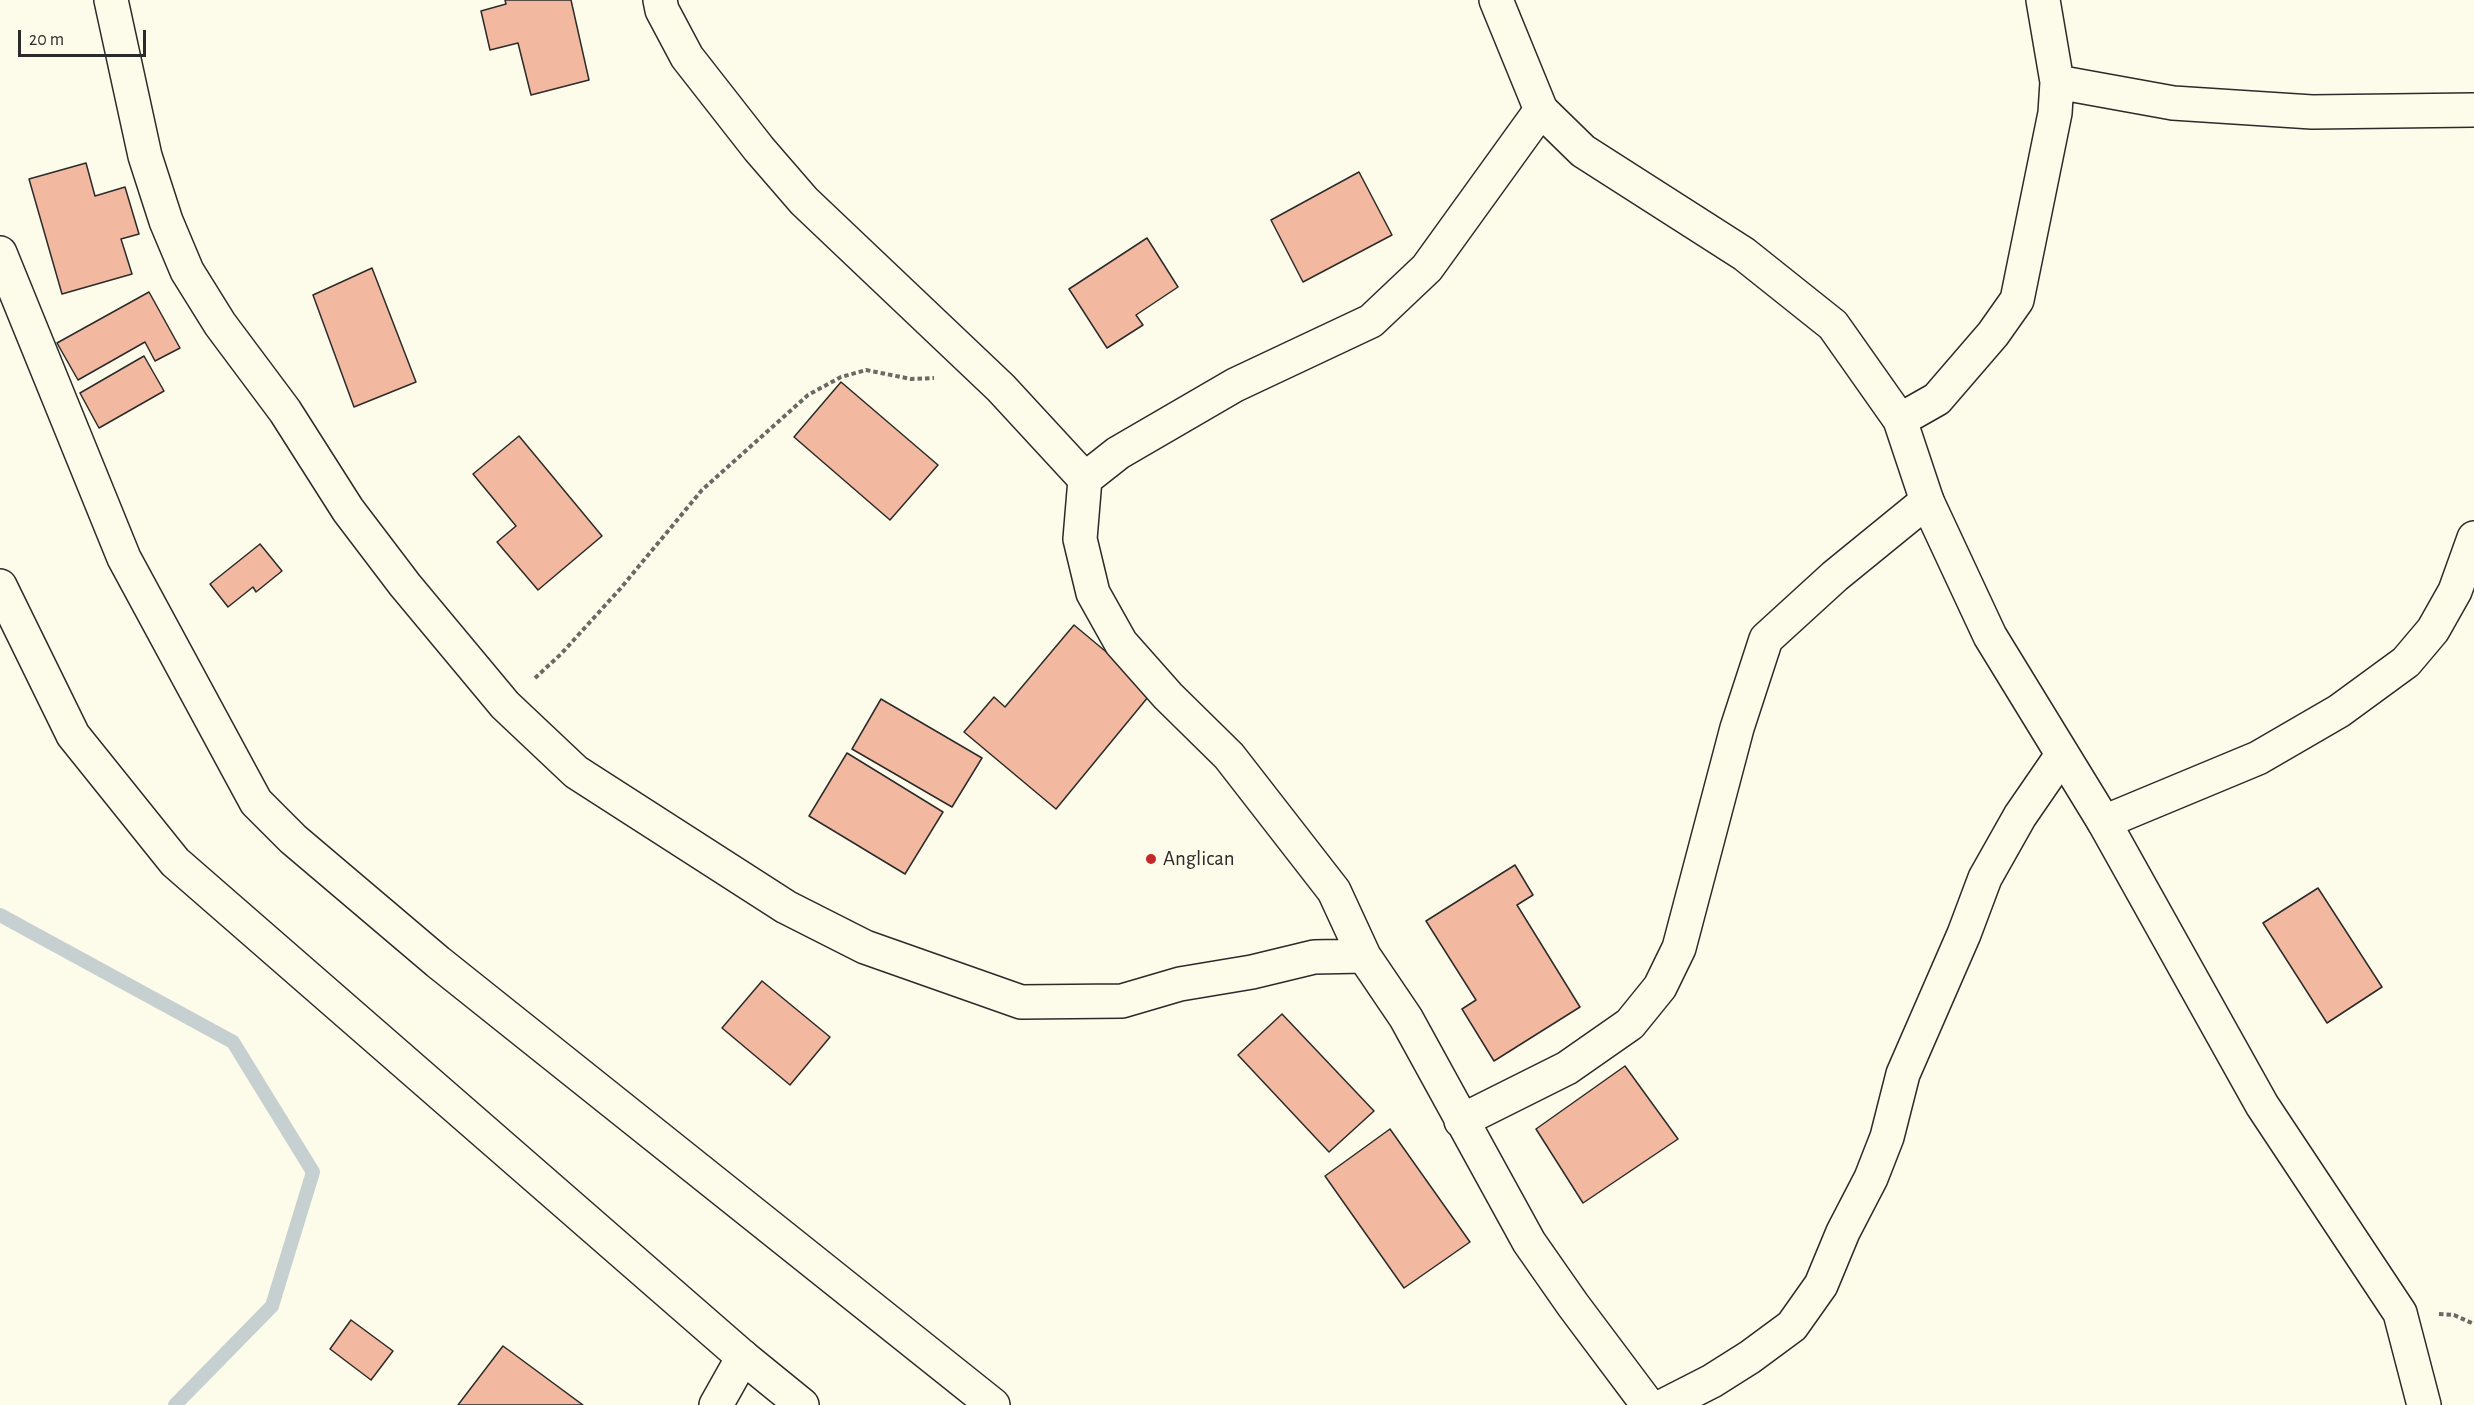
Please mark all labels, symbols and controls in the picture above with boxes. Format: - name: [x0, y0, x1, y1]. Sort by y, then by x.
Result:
- scale bar: [21, 18, 148, 56]
- text: 20 m: [29, 31, 64, 49]
- place label: Anglican: [1163, 846, 1234, 872]
- marker: Anglican: [1144, 852, 1158, 866]

